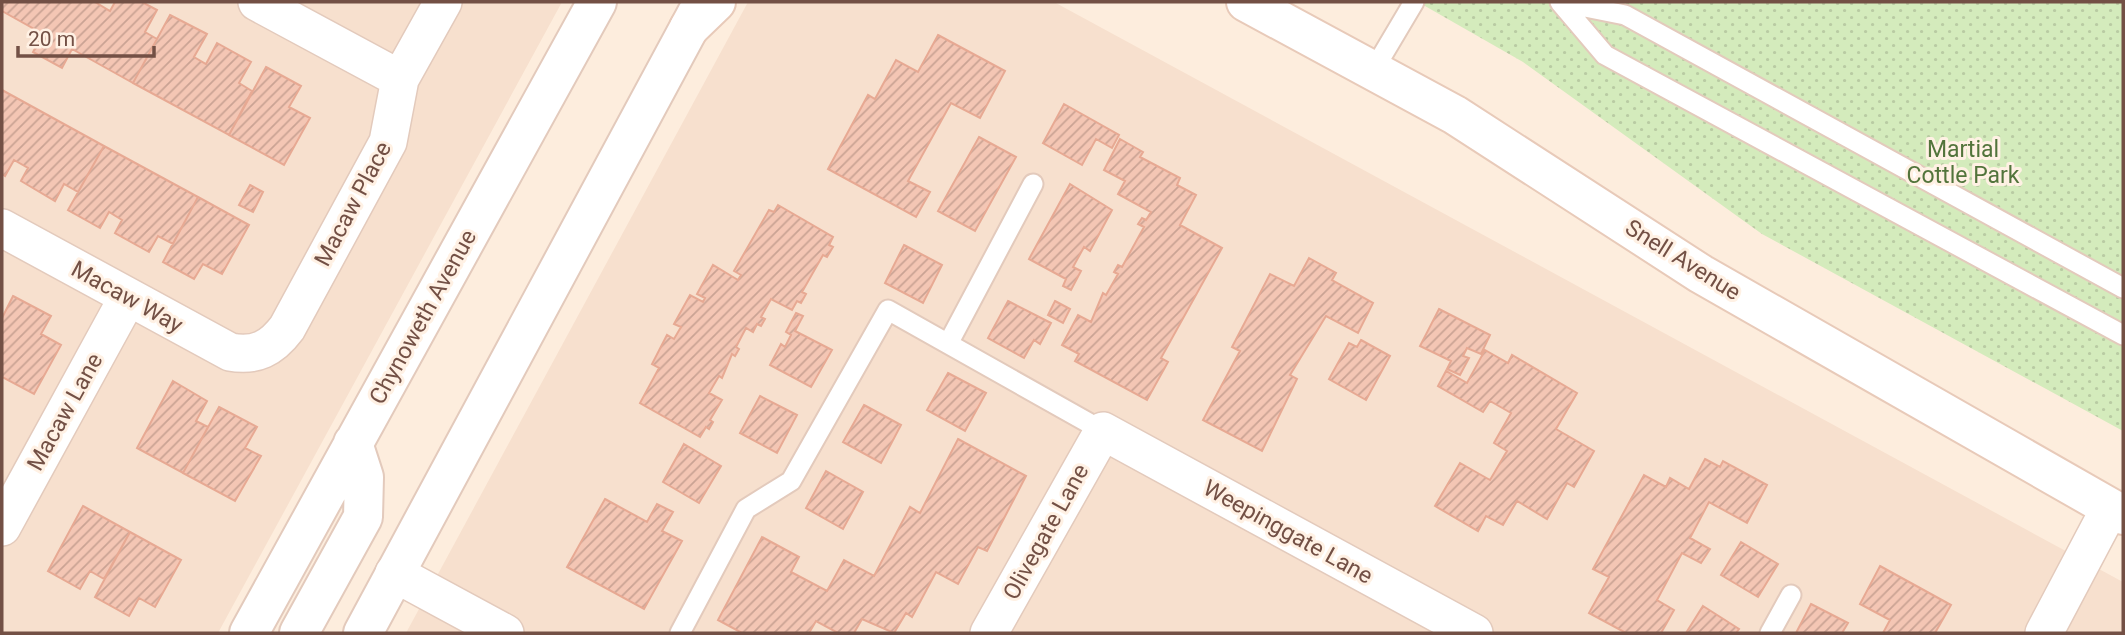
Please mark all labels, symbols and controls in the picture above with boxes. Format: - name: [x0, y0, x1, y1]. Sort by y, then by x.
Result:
- scale bar: [18, 14, 154, 58]
- text: 20 m: [28, 27, 75, 51]
- park label: Martial Cottle Park: [1907, 136, 2020, 189]
- street label: Macaw Place: [309, 137, 397, 271]
- street label: Snell Avenue: [1620, 214, 1746, 306]
- street label: Chynoweth Avenue: [364, 225, 482, 409]
- street label: Macaw Way: [66, 255, 188, 339]
- street label: Macaw Lane: [22, 349, 108, 475]
- street label: Olivegate Lane: [998, 459, 1094, 605]
- street label: Weepinggate Lane: [1199, 474, 1377, 590]

